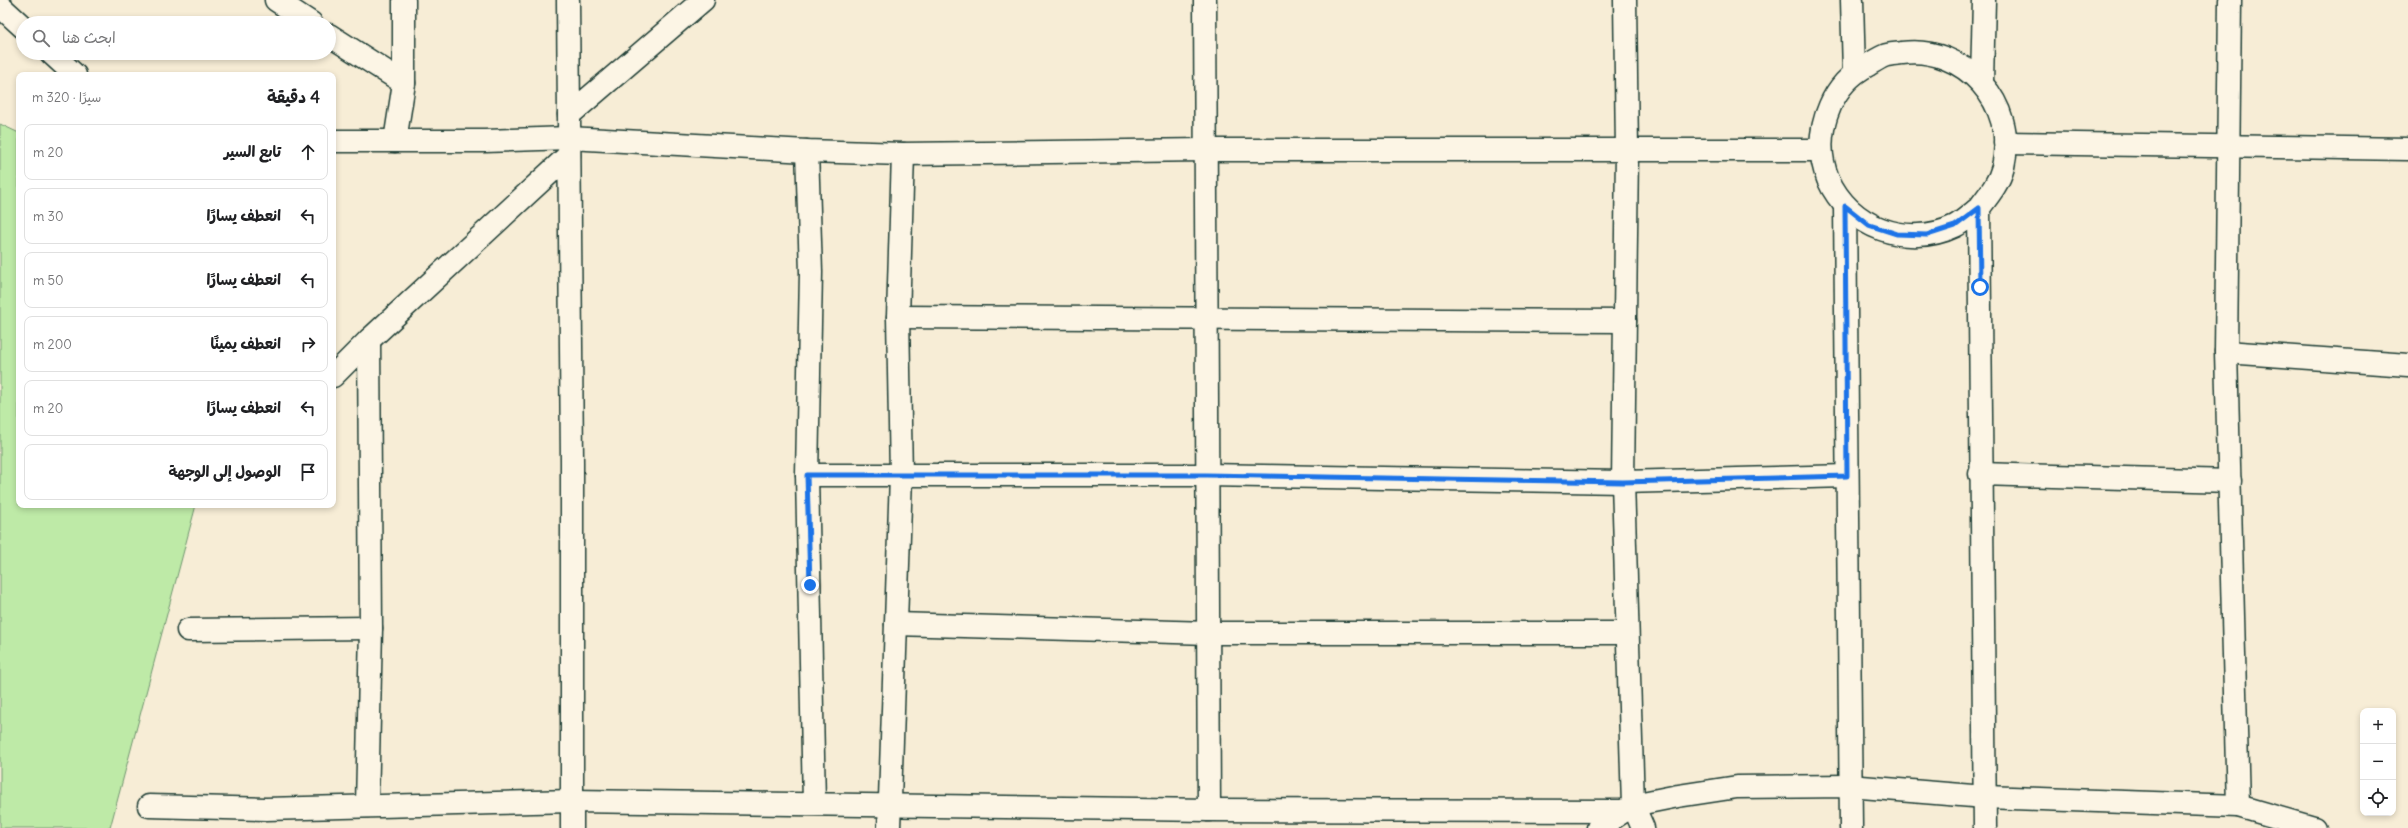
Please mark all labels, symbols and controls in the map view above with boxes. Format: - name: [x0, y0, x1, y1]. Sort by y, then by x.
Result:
- search box: [16, 16, 336, 60]
- icon: search: [30, 27, 52, 49]
- text: ابحث هنا: [62, 28, 116, 47]
- text: 4 دقيقة: [267, 86, 320, 108]
- text: سيرًا · 320 m: [32, 89, 101, 106]
- icon: ahead: [297, 141, 319, 163]
- text: تابع السير: [224, 142, 281, 161]
- text: 20 m: [33, 144, 63, 161]
- icon: left: [297, 205, 319, 227]
- text: انعطف يسارًا: [207, 206, 281, 225]
- text: 30 m: [33, 208, 63, 225]
- icon: left: [297, 269, 319, 291]
- text: انعطف يسارًا: [207, 270, 281, 289]
- text: 50 m: [33, 272, 64, 289]
- route start: [1971, 278, 1989, 296]
- icon: right: [297, 333, 319, 355]
- text: انعطف يمينًا: [210, 334, 281, 353]
- text: 200 m: [33, 336, 72, 353]
- icon: left: [297, 397, 319, 419]
- text: انعطف يسارًا: [207, 398, 281, 417]
- text: 20 m: [33, 400, 63, 417]
- icon: arrive: [297, 461, 319, 483]
- text: الوصول إلى الوجهة: [168, 462, 281, 481]
- route end: [801, 576, 819, 594]
- map controls: [2360, 708, 2396, 816]
- button: +: [2360, 708, 2396, 744]
- button: −: [2360, 744, 2396, 780]
- button: locate: [2360, 780, 2396, 816]

